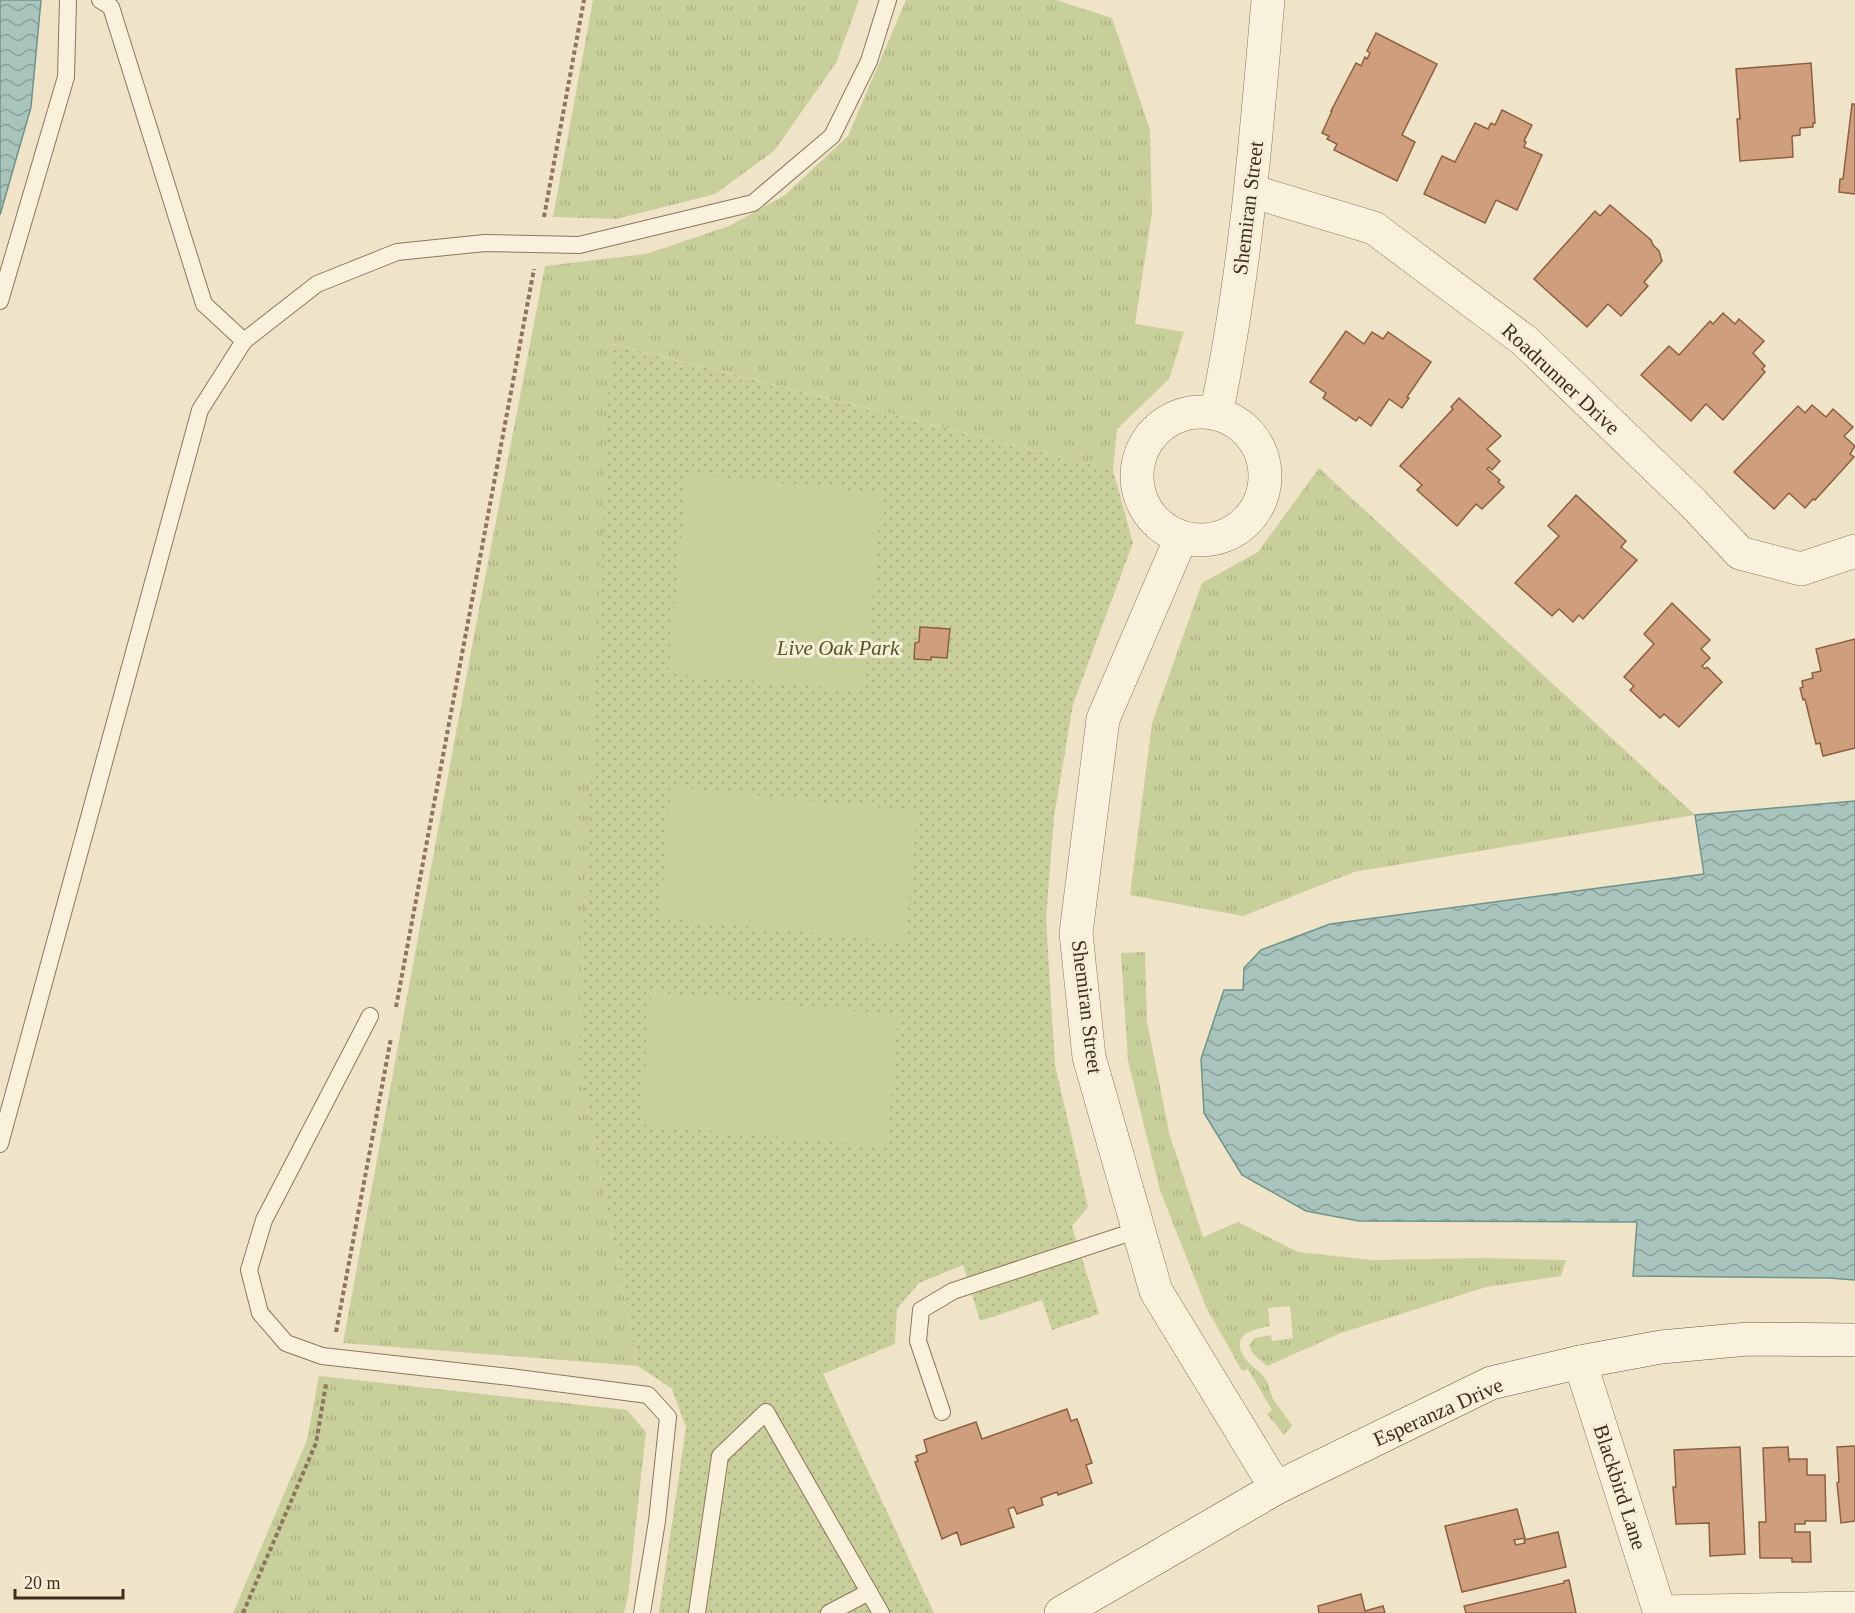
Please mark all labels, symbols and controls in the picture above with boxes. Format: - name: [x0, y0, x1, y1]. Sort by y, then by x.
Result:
- street label: Shemiran Street: [1228, 140, 1268, 276]
- street label: Roadrunner Drive: [1497, 318, 1625, 440]
- park label: Live Oak Park: [776, 636, 900, 660]
- street label: Shemiran Street: [1067, 939, 1107, 1075]
- street label: Esperanza Drive: [1369, 1373, 1507, 1451]
- street label: Blackbird Lane: [1588, 1421, 1652, 1553]
- scale bar: [15, 1562, 123, 1600]
- text: 20 m: [24, 1573, 61, 1593]

